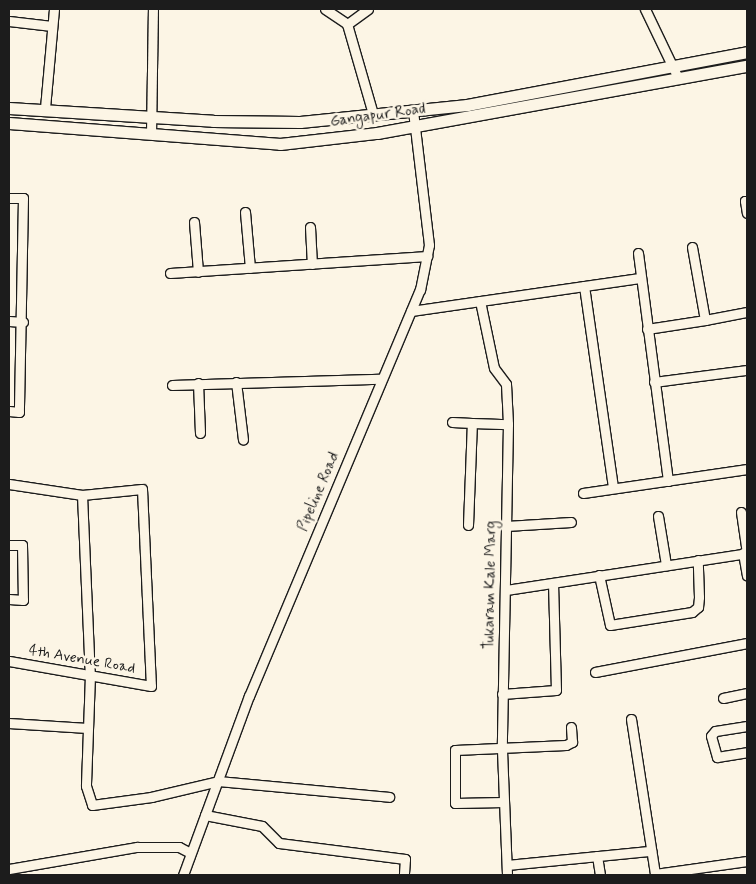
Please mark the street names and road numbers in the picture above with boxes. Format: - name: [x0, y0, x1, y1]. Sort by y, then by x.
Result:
- street label: Gangapur Road: [330, 100, 426, 132]
- street label: Pipeline Road: [295, 450, 343, 534]
- street label: Tukaram Kale Marg: [481, 521, 501, 649]
- street label: 4th Avenue Road: [28, 642, 136, 678]

